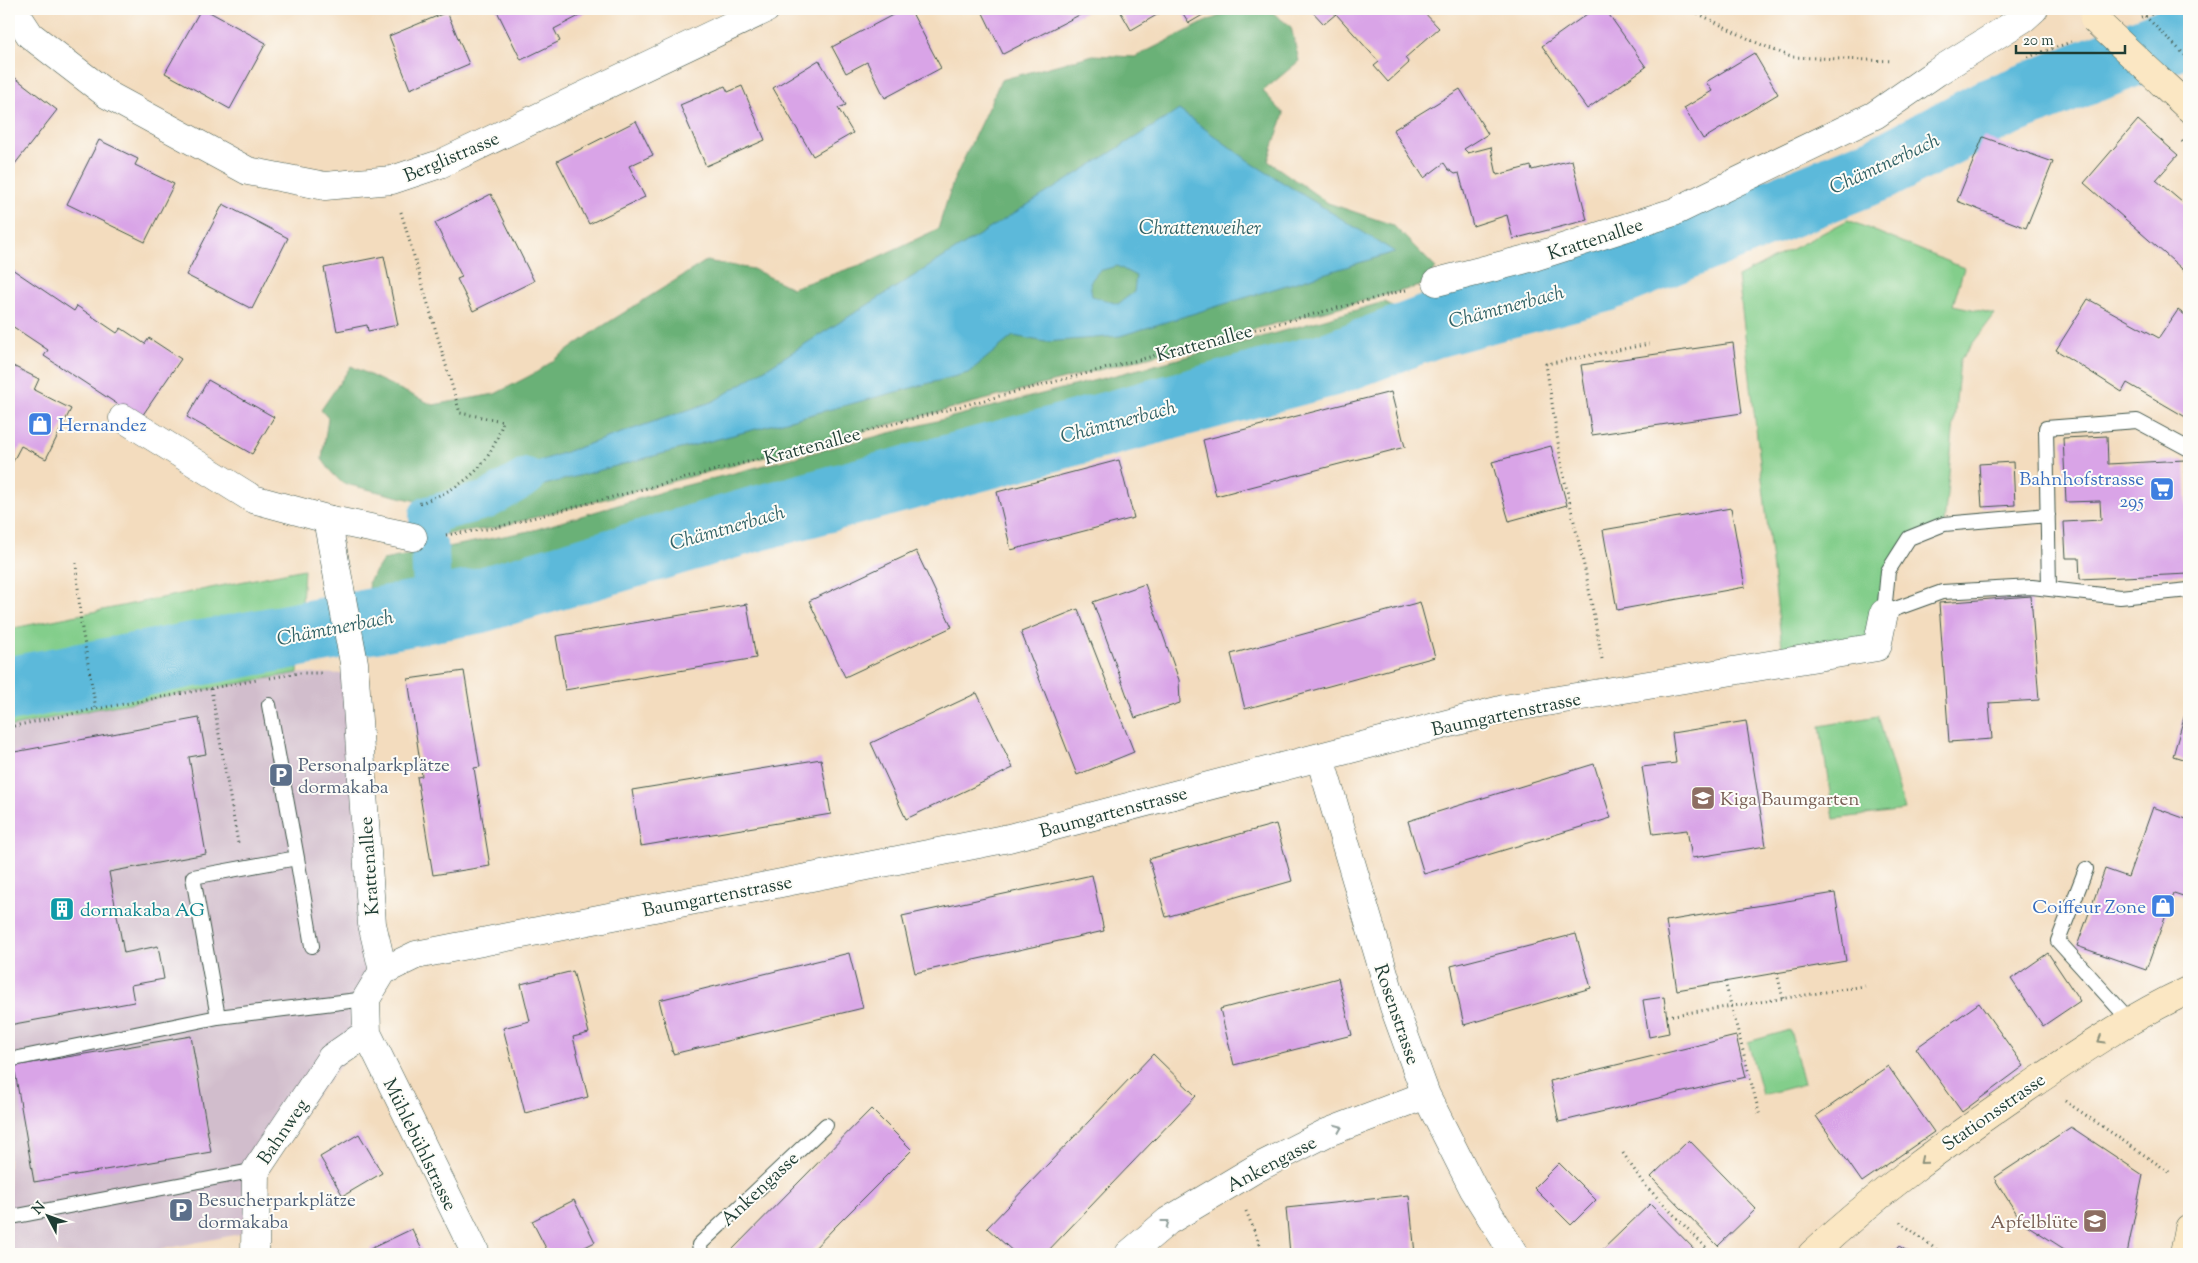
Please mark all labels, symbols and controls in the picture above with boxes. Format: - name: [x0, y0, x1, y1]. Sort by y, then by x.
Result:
- scale bar: [2016, 22, 2124, 54]
- text: 20 m: [2023, 31, 2054, 52]
- street label: Berglistrasse: [400, 126, 504, 191]
- water label: Chämtnerbach: [1825, 127, 1945, 203]
- street label: Krattenallee: [1545, 212, 1647, 269]
- water label: Chrattenweiher: [1139, 215, 1261, 244]
- water label: Chämtnerbach: [1446, 279, 1568, 338]
- street label: Krattenallee: [1153, 319, 1256, 370]
- water label: Chämtnerbach: [1058, 394, 1180, 453]
- shop icon: Hernandez: [27, 411, 53, 437]
- place label: Hernandez: [58, 413, 147, 440]
- street label: Krattenallee: [761, 422, 864, 473]
- place label: Bahnhofstrasse 295: [2019, 467, 2144, 516]
- supermarket icon: Bahnhofstrasse 295: [2149, 476, 2175, 502]
- water label: Chämtnerbach: [667, 499, 789, 560]
- water label: Chämtnerbach: [275, 604, 397, 655]
- street label: Baumgartenstrasse: [1429, 686, 1584, 744]
- place label: Personalparkplätze dormakaba: [298, 753, 450, 802]
- parking icon: Personalparkplätze dormakaba: [268, 762, 294, 788]
- street label: Baumgartenstrasse: [1037, 781, 1191, 846]
- school or university icon: Kiga Baumgarten: [1690, 785, 1716, 811]
- place label: Kiga Baumgarten: [1720, 787, 1860, 814]
- street label: Krattenallee: [354, 815, 387, 916]
- street label: Baumgartenstrasse: [640, 870, 795, 925]
- shop icon: Coiffeur Zone: [2150, 893, 2176, 919]
- place label: Coiffeur Zone: [2032, 895, 2146, 922]
- building icon: dormakaba AG: [49, 896, 75, 922]
- place label: dormakaba AG: [80, 898, 205, 925]
- street label: Rosenstrasse: [1366, 961, 1425, 1069]
- one-way arrow: [2098, 1033, 2107, 1043]
- street label: Stationsstrasse: [1937, 1067, 2052, 1159]
- street label: Mühlebühlstrasse: [375, 1074, 463, 1216]
- street label: Bahnweg: [252, 1094, 316, 1171]
- one-way arrow: [1334, 1124, 1343, 1134]
- street label: Ankengasse: [1222, 1130, 1322, 1200]
- street label: Ankengasse: [716, 1146, 806, 1233]
- one-way arrow: [1920, 1155, 1929, 1164]
- place label: Besucherparkplätze dormakaba: [198, 1188, 356, 1237]
- north arrow: [22, 1190, 72, 1240]
- parking icon: Besucherparkplätze dormakaba: [168, 1197, 194, 1223]
- text: N: [28, 1198, 51, 1220]
- school or university icon: Apfelblüte: [2082, 1208, 2108, 1234]
- place label: Apfelblüte: [1990, 1210, 2078, 1237]
- one-way arrow: [1160, 1220, 1170, 1229]

